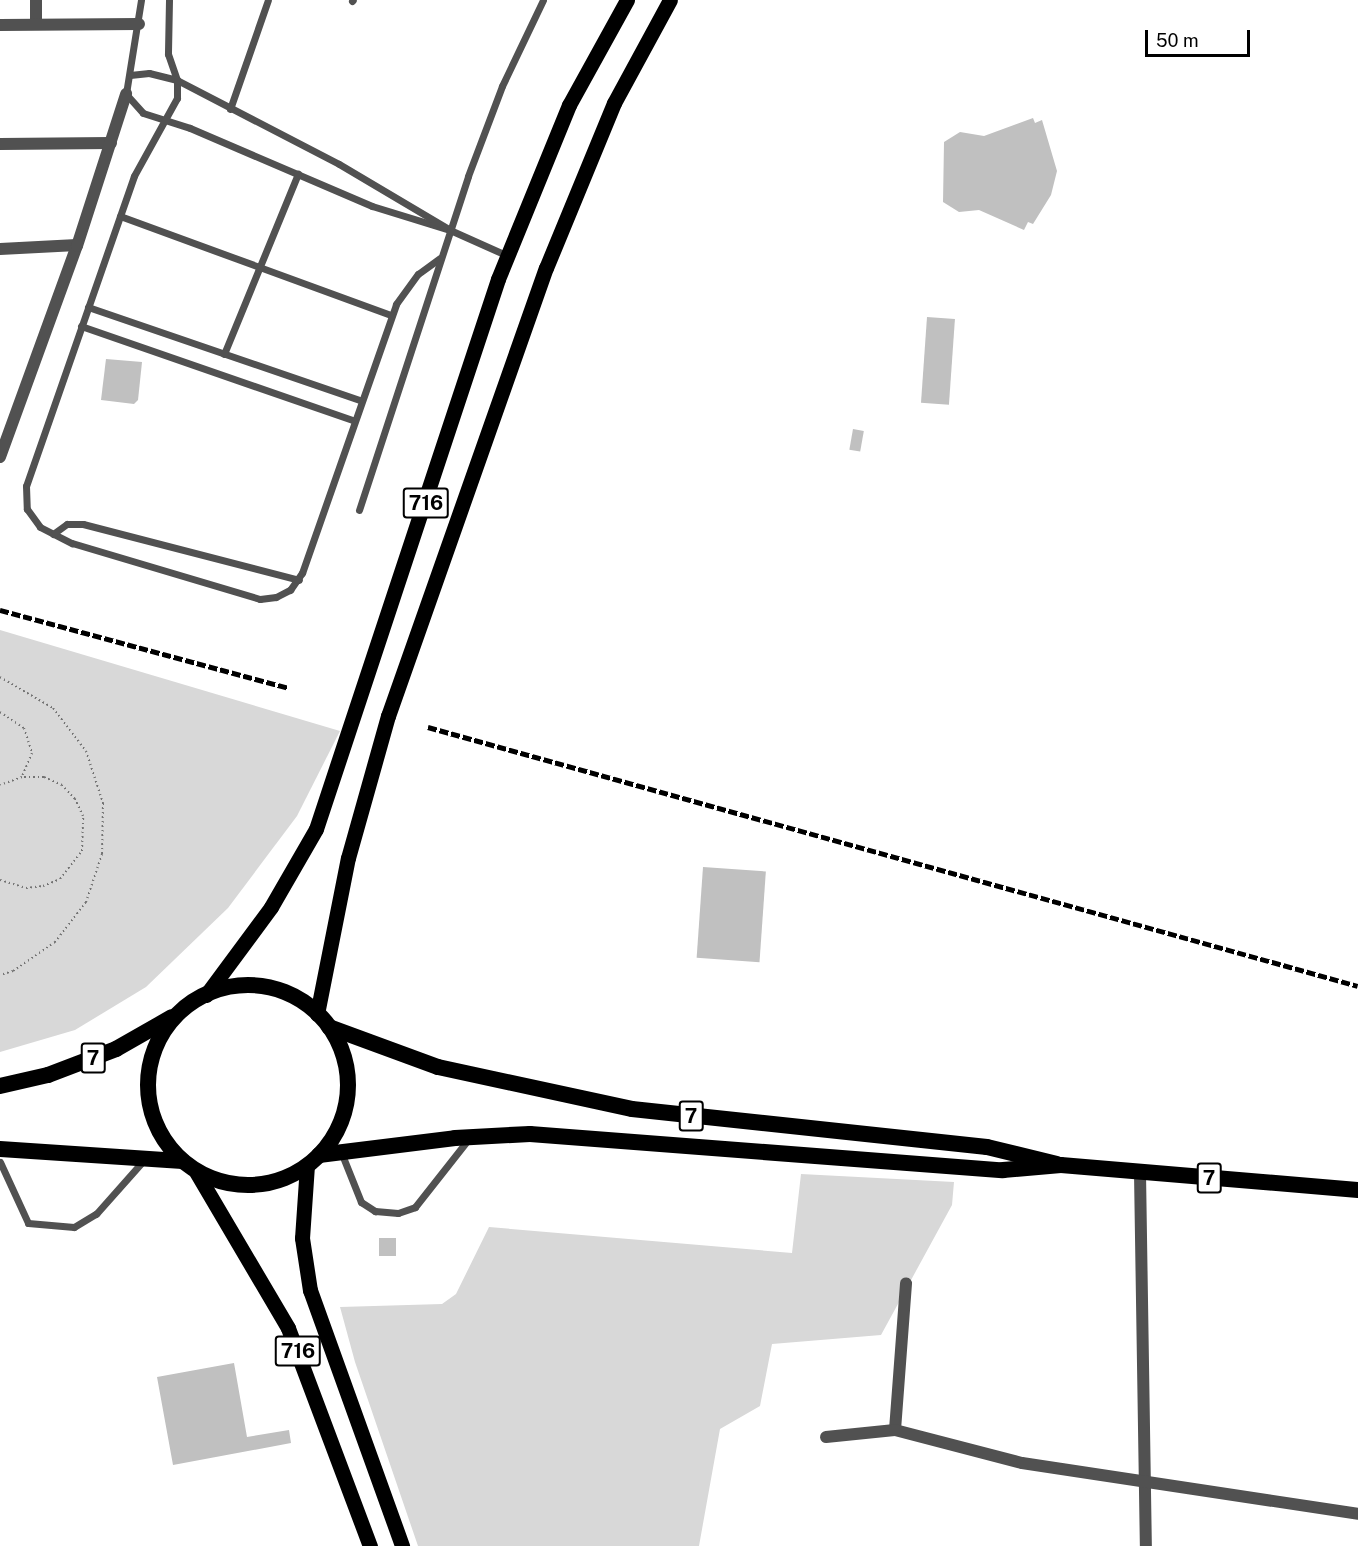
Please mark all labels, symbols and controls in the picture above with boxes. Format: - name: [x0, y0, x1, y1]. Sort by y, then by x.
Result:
- scale bar: [1148, 18, 1253, 56]
- text: 50 m: [1156, 30, 1199, 51]
- road number: 716: [402, 486, 450, 520]
- road number: 7: [80, 1041, 106, 1075]
- road number: 7: [678, 1099, 704, 1133]
- road number: 7: [1196, 1161, 1222, 1195]
- road number: 716: [274, 1334, 322, 1368]

